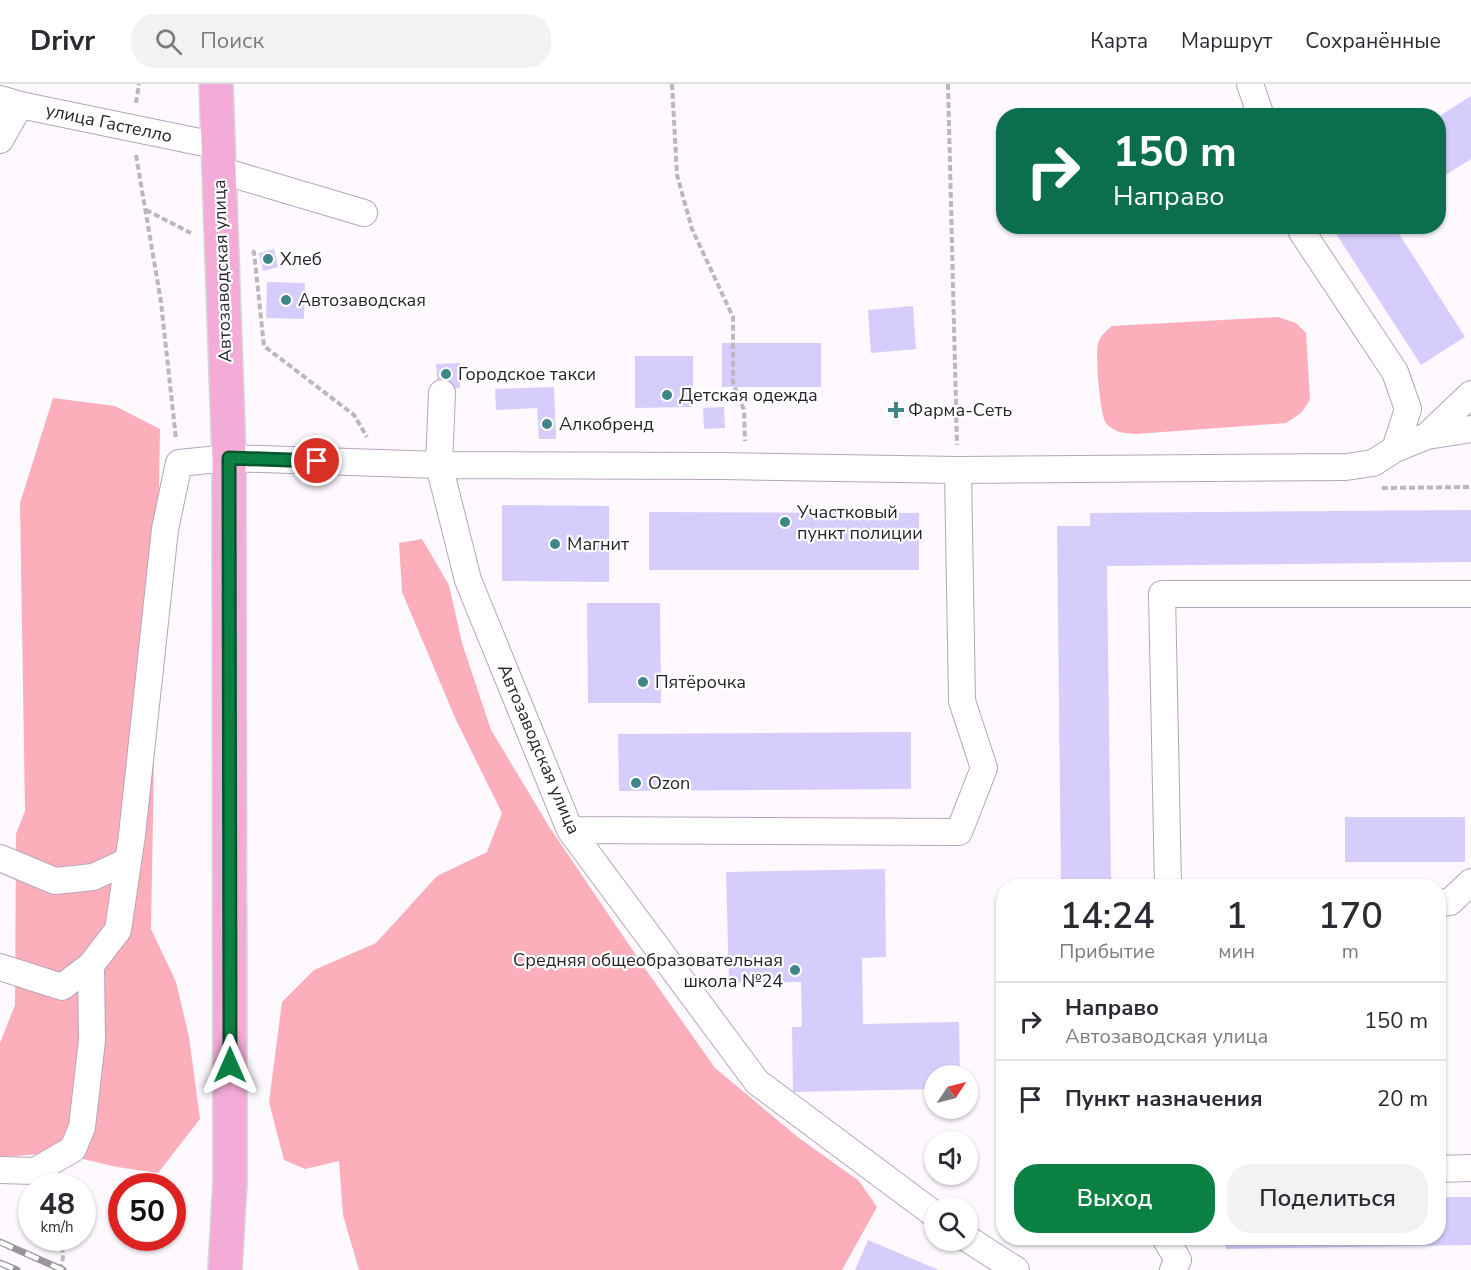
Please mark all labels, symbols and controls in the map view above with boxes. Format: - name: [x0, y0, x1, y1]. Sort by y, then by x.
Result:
- search box: [131, 14, 551, 68]
- text: Drivr: [30, 22, 95, 60]
- icon: search: [152, 25, 185, 58]
- text: Поиск: [200, 26, 264, 56]
- text: Карта: [1090, 27, 1148, 55]
- text: Маршрут: [1181, 27, 1272, 55]
- text: Сохранённые: [1305, 27, 1441, 55]
- street label: улица Гастелло: [43, 98, 175, 148]
- text: 150 m: [1113, 124, 1237, 181]
- icon: right: [1014, 132, 1092, 210]
- text: Направо: [1113, 178, 1224, 215]
- street label: Автозаводская улица: [207, 179, 237, 363]
- place label: Хлеб: [280, 247, 322, 271]
- marker: Хлеб: [261, 252, 275, 266]
- place label: Автозаводская: [298, 288, 426, 312]
- marker: Автозаводская: [279, 293, 293, 307]
- place label: Городское такси: [458, 362, 596, 386]
- marker: Городское такси: [439, 367, 453, 381]
- place label: Детская одежда: [679, 383, 818, 407]
- marker: Детская одежда: [660, 388, 674, 402]
- place label: Фарма-Сеть: [908, 398, 1012, 422]
- marker: Фарма-Сеть: [889, 403, 903, 417]
- place label: Алкобренд: [559, 412, 654, 436]
- marker: Алкобренд: [540, 417, 554, 431]
- pin: [291, 435, 342, 486]
- icon: arrive: [300, 444, 333, 477]
- place label: Участковый пункт полиции: [796, 500, 923, 545]
- marker: Участковый пункт полиции: [778, 515, 792, 529]
- place label: Магнит: [567, 532, 629, 556]
- marker: Магнит: [548, 537, 562, 551]
- street label: Автозаводская улица: [492, 660, 586, 838]
- place label: Пятёрочка: [655, 670, 746, 694]
- marker: Пятёрочка: [636, 675, 650, 689]
- place label: Ozon: [648, 771, 690, 795]
- marker: Ozon: [629, 776, 643, 790]
- text: 14:24: [1060, 892, 1155, 941]
- text: 1: [1226, 892, 1247, 941]
- text: 170: [1318, 892, 1383, 941]
- text: Прибытие: [1059, 938, 1155, 965]
- text: мин: [1218, 938, 1255, 965]
- text: m: [1342, 938, 1359, 965]
- place label: Средняя общеобразовательная школа №24: [513, 948, 783, 993]
- marker: Средняя общеобразовательная школа №24: [788, 963, 802, 977]
- text: Направо: [1065, 993, 1159, 1023]
- icon: right: [1014, 1005, 1047, 1038]
- text: 150 m: [1364, 1006, 1428, 1036]
- text: Автозаводская улица: [1065, 1023, 1268, 1050]
- position arrow: [198, 1033, 262, 1097]
- north arrow: [924, 1065, 978, 1119]
- map controls: [924, 1065, 978, 1251]
- icon: arrive: [1014, 1083, 1047, 1116]
- text: Пункт назначения: [1065, 1084, 1263, 1114]
- text: 20 m: [1377, 1084, 1428, 1114]
- button: sound: [924, 1131, 978, 1185]
- button: Выход: [1014, 1164, 1215, 1233]
- button: Поделиться: [1227, 1164, 1428, 1233]
- speed limit sign: 50: [108, 1173, 186, 1251]
- text: 48: [39, 1184, 75, 1225]
- button: search: [924, 1197, 978, 1251]
- text: km/h: [40, 1217, 74, 1237]

